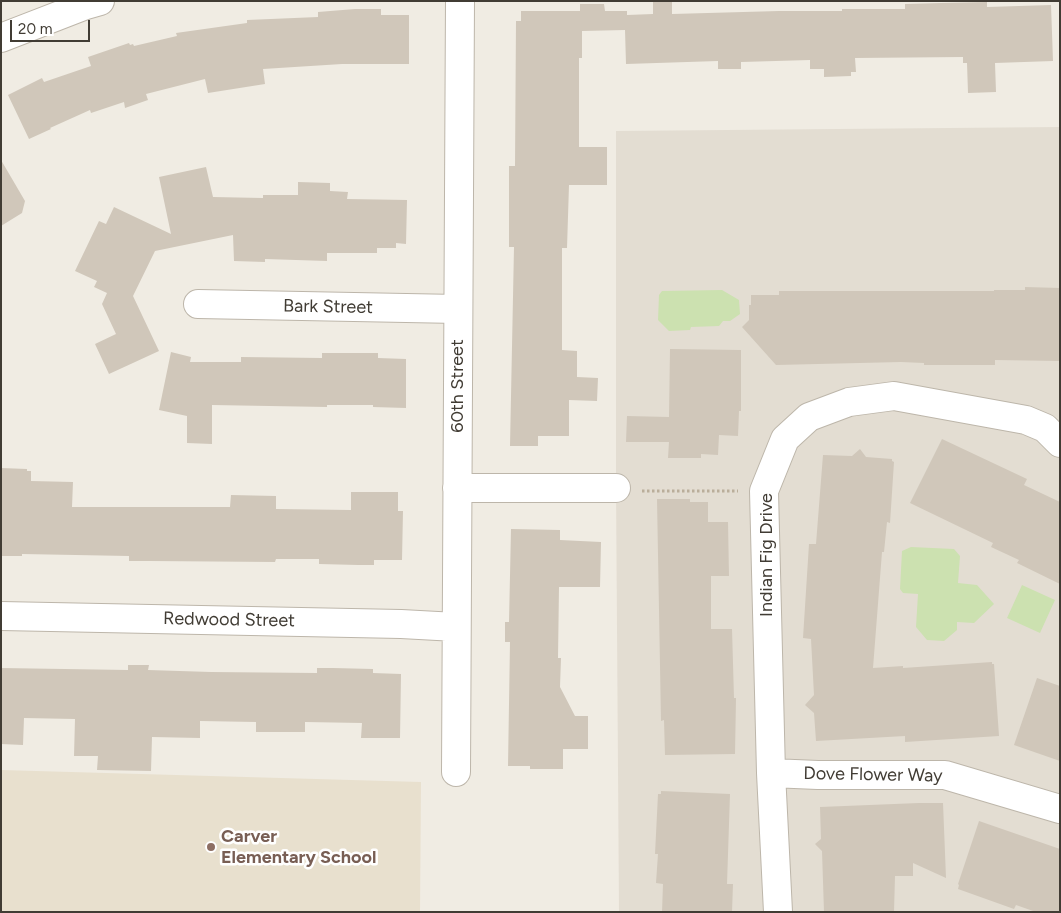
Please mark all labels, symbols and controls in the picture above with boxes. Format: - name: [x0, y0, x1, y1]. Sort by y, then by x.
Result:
- scale bar: [12, 10, 92, 42]
- text: 20 m: [18, 20, 52, 38]
- street label: Bark Street: [283, 295, 373, 319]
- street label: 60th Street: [447, 339, 469, 433]
- street label: Indian Fig Drive: [756, 493, 778, 617]
- street label: Redwood Street: [163, 608, 295, 632]
- street label: Dove Flower Way: [803, 763, 943, 787]
- place label: Carver Elementary School: [221, 826, 376, 869]
- marker: Carver Elementary School: [205, 841, 217, 853]

